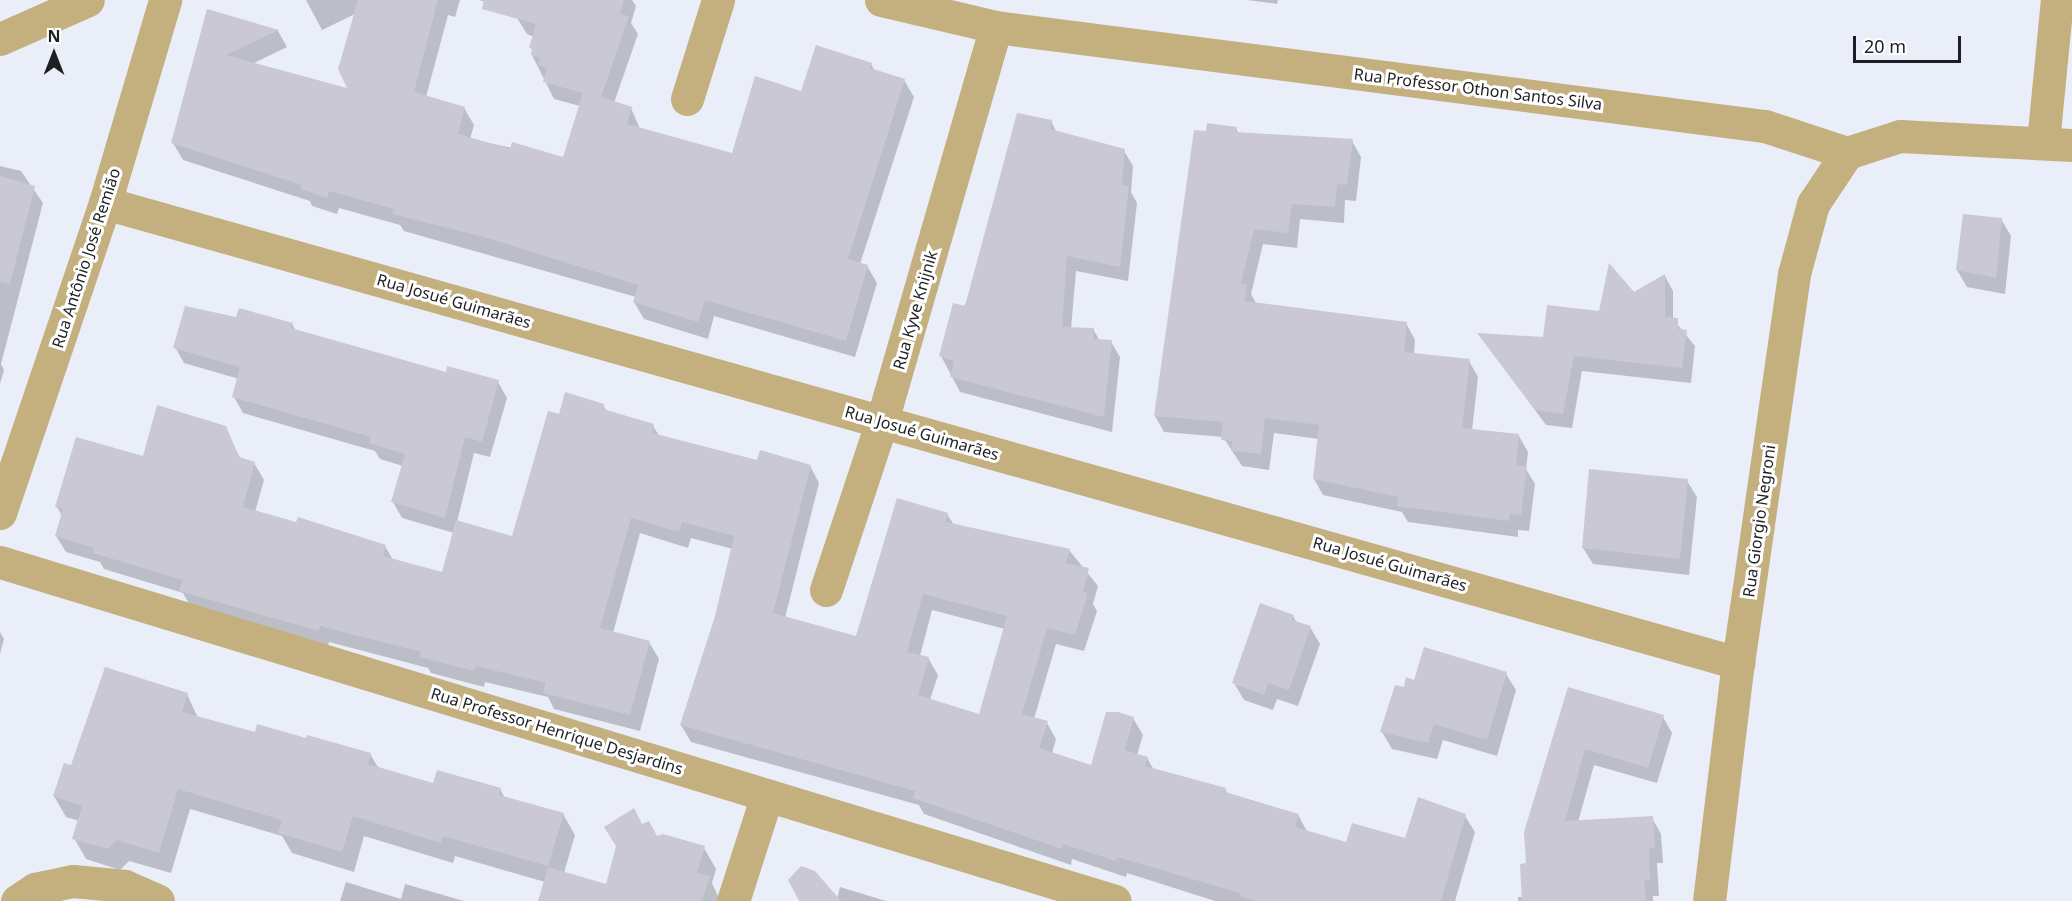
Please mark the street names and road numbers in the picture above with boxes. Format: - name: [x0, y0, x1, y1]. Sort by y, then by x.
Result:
- street label: Rua Professor Othon Santos Silva: [1353, 64, 1603, 114]
- street label: Rua Antônio José Remião: [48, 166, 124, 350]
- street label: Rua Kyve Knijnik: [889, 248, 941, 372]
- street label: Rua Josué Guimarães: [375, 270, 533, 332]
- street label: Rua Josué Guimarães: [843, 402, 1001, 464]
- street label: Rua Giorgio Negroni: [1739, 444, 1779, 598]
- street label: Rua Josué Guimarães: [1311, 533, 1469, 595]
- street label: Rua Professor Henrique Desjardins: [429, 683, 685, 779]

